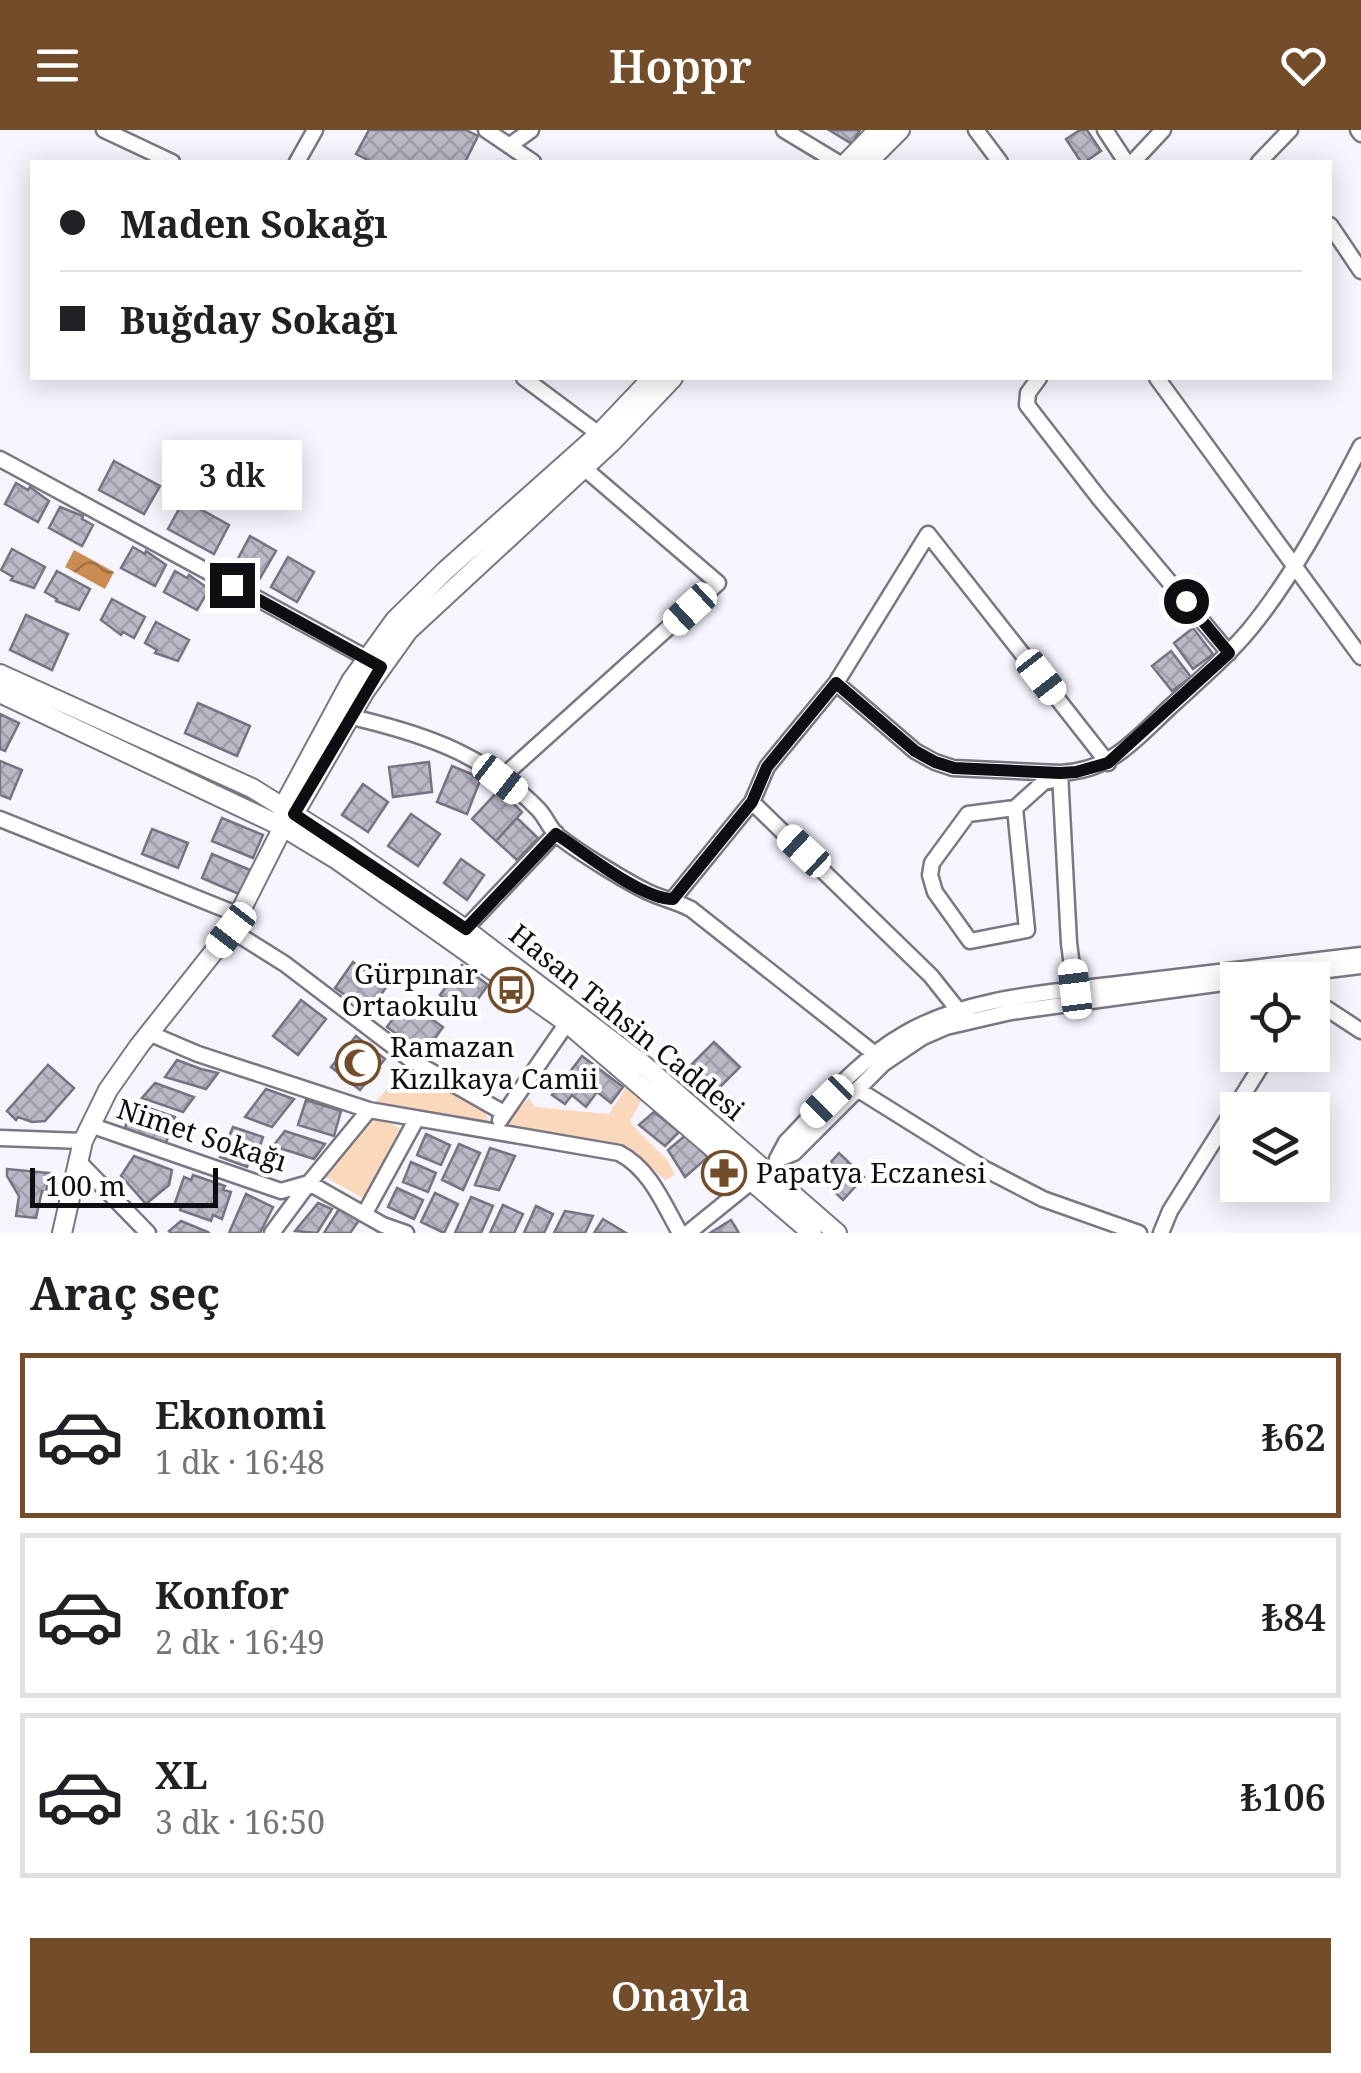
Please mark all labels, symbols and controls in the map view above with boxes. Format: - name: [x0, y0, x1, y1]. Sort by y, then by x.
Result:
- text: Hoppr: [609, 35, 752, 96]
- icon: menu: [30, 38, 85, 93]
- icon: heart: [1276, 38, 1331, 93]
- text: Maden Sokağı: [120, 197, 388, 249]
- text: Buğday Sokağı: [120, 293, 398, 345]
- callout: 3 dk: [162, 440, 302, 510]
- text: 3 dk: [199, 453, 265, 496]
- route end: [210, 563, 255, 608]
- car: [658, 578, 722, 640]
- route start: [1164, 579, 1209, 624]
- car: [1011, 644, 1071, 710]
- car: [467, 749, 533, 809]
- car: [772, 820, 836, 882]
- car: [201, 897, 261, 963]
- street label: Hasan Tahsin Caddesi: [502, 914, 753, 1128]
- place label: Gürpınar Ortaokulu: [342, 954, 478, 1024]
- car: [1056, 957, 1094, 1021]
- map controls: [1220, 962, 1330, 1202]
- button: locate: [1220, 962, 1330, 1072]
- bus stop icon: Gürpınar Ortaokulu: [488, 967, 534, 1013]
- place label: Ramazan Kızılkaya Camii: [390, 1027, 598, 1097]
- mosque icon: Ramazan Kızılkaya Camii: [335, 1040, 381, 1086]
- car: [795, 1069, 859, 1133]
- street label: Nimet Sokağı: [113, 1089, 292, 1179]
- button: layers: [1220, 1092, 1330, 1202]
- pharmacy icon: Papatya Eczanesi: [701, 1150, 747, 1196]
- place label: Papatya Eczanesi: [756, 1153, 986, 1191]
- scale bar: [30, 1163, 218, 1208]
- text: 100 m: [45, 1166, 126, 1204]
- text: Araç seç: [30, 1262, 220, 1323]
- text: Ekonomi: [155, 1388, 326, 1440]
- icon: car: [35, 1391, 125, 1481]
- text: ₺62: [1262, 1410, 1326, 1462]
- text: 1 dk · 16:48: [155, 1440, 325, 1483]
- text: Konfor: [155, 1568, 289, 1620]
- icon: car: [35, 1571, 125, 1661]
- text: ₺84: [1262, 1590, 1326, 1642]
- text: 2 dk · 16:49: [155, 1620, 325, 1663]
- text: XL: [155, 1748, 208, 1800]
- icon: car: [35, 1751, 125, 1841]
- text: ₺106: [1240, 1770, 1326, 1822]
- text: 3 dk · 16:50: [155, 1800, 325, 1843]
- button: Onayla: [30, 1938, 1331, 2053]

